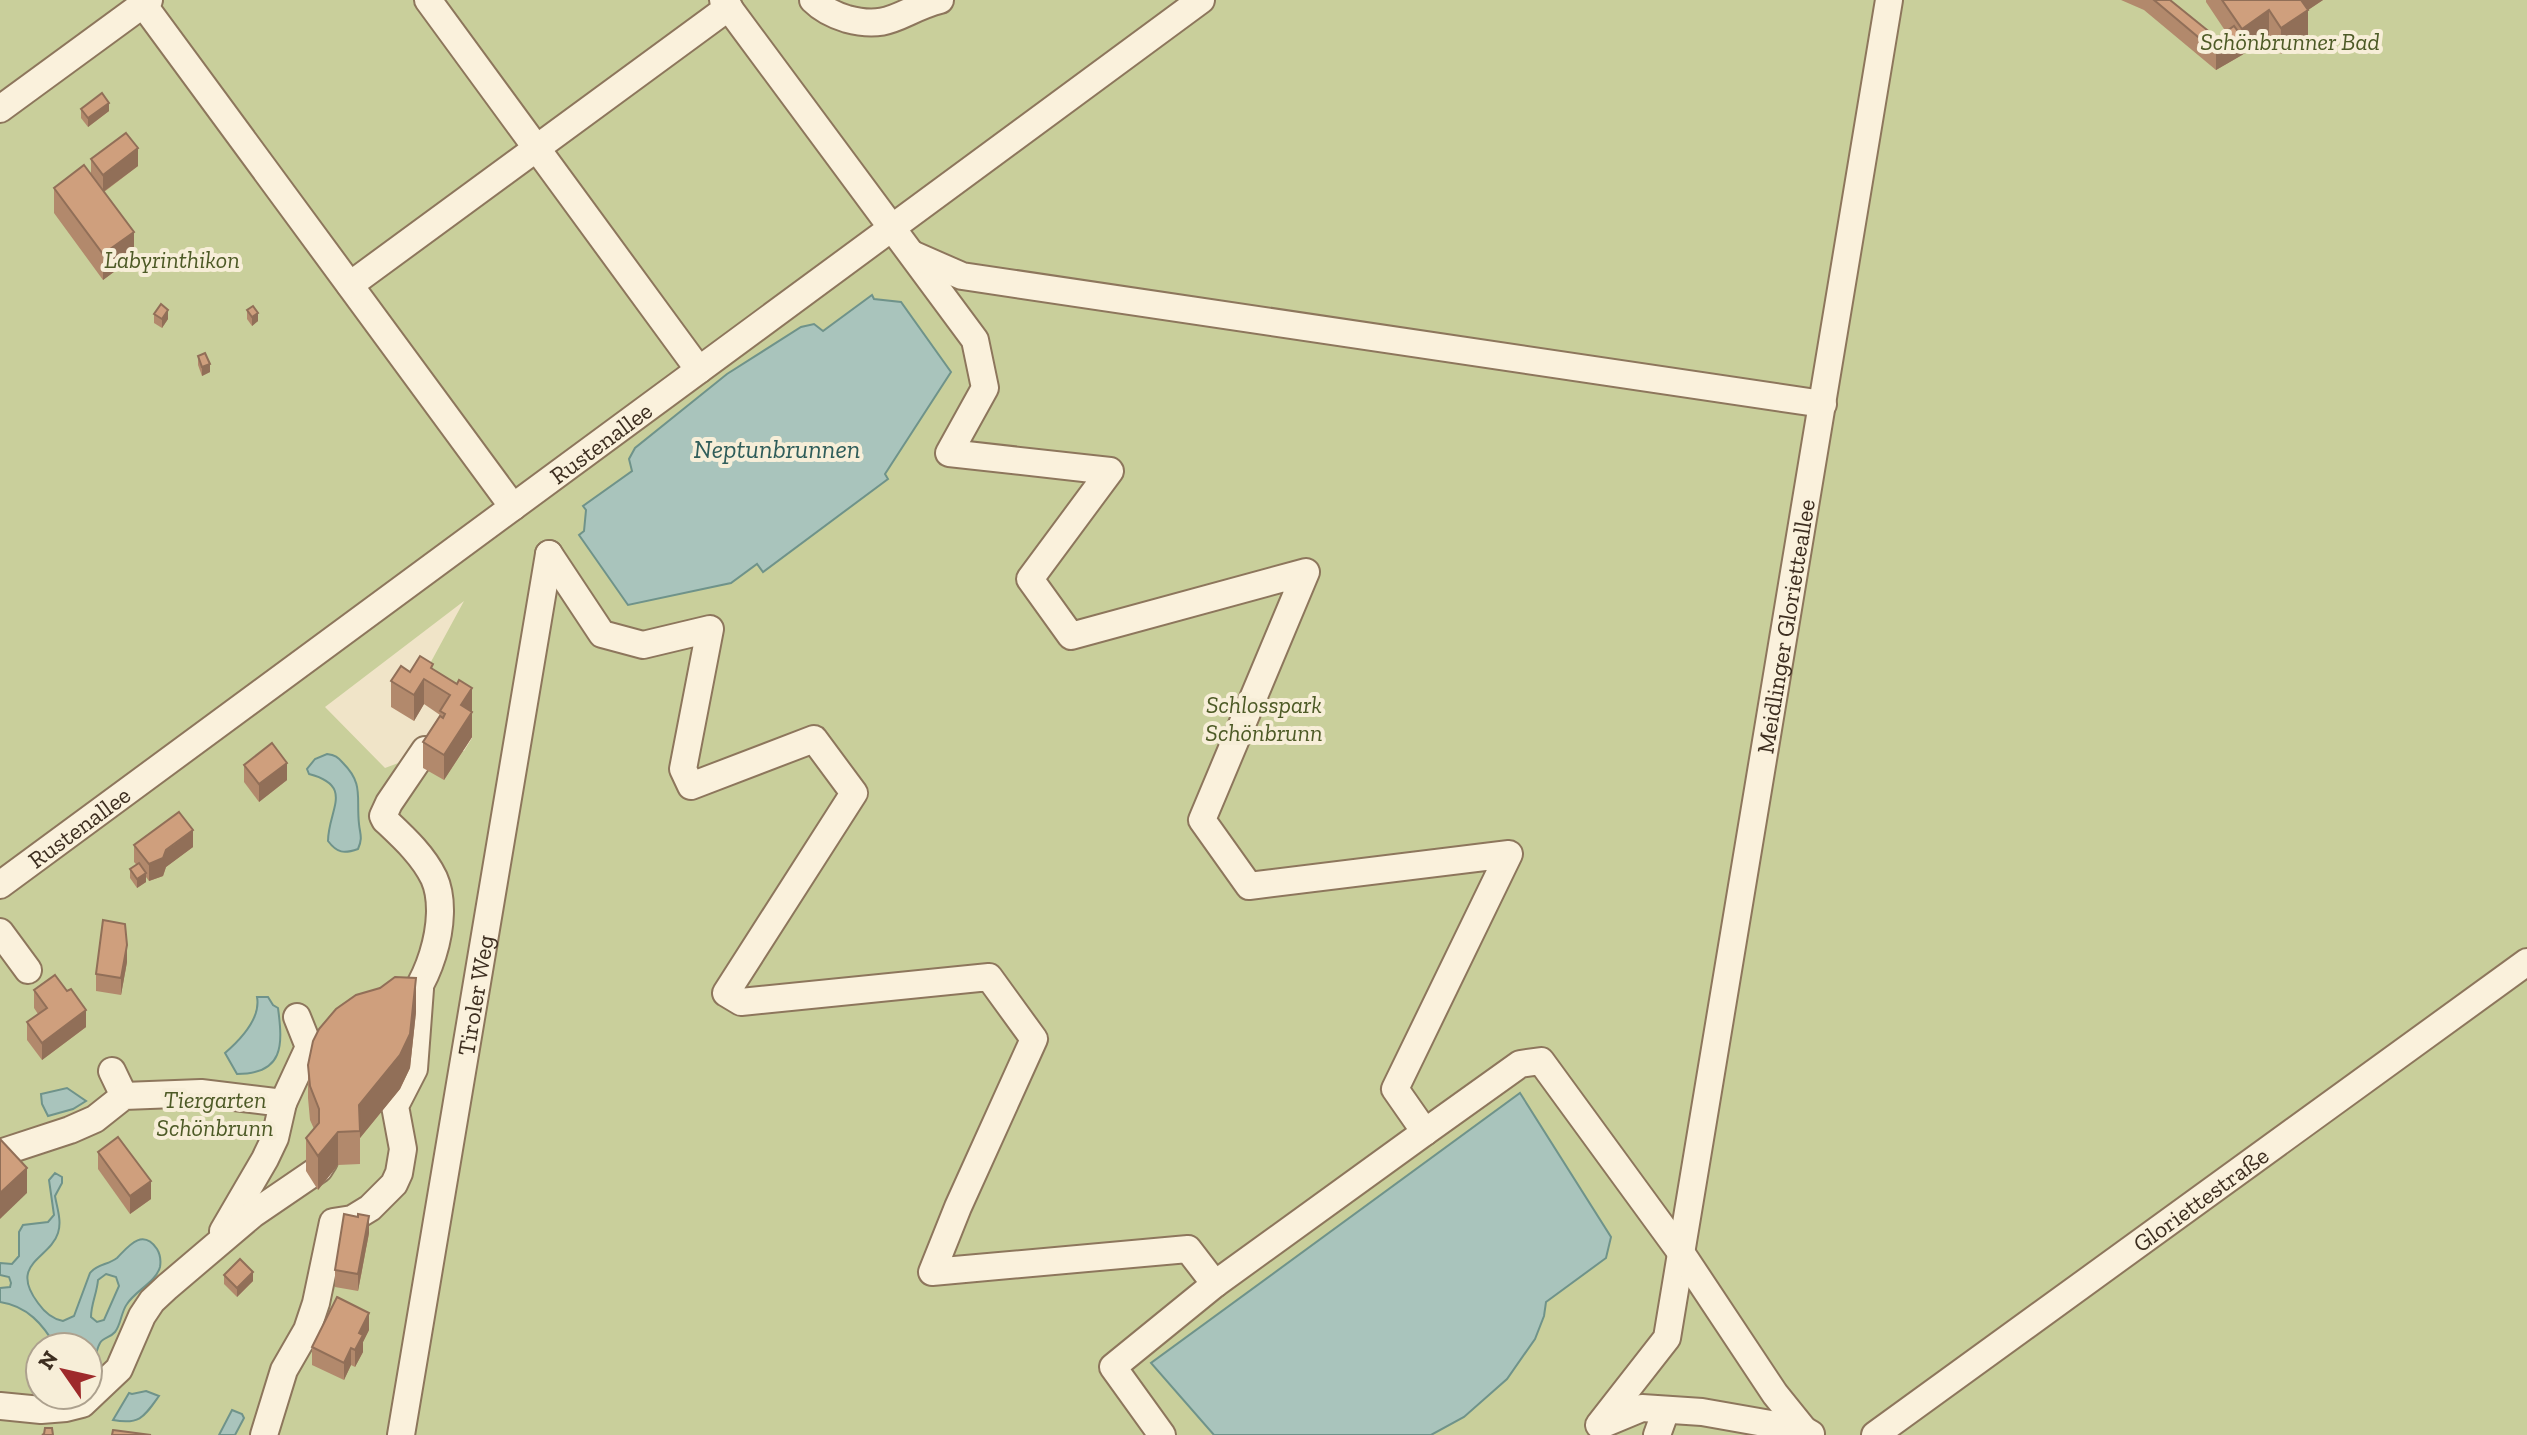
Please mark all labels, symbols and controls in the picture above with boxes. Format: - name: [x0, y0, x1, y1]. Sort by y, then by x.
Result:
- park label: Schönbrunner Bad: [2200, 27, 2380, 56]
- park label: Labyrinthikon: [104, 245, 240, 274]
- street label: Rustenallee: [544, 395, 657, 490]
- water label: Neptunbrunnen: [694, 433, 860, 465]
- street label: Meidlinger Glorietteallee: [1750, 497, 1821, 756]
- park label: Schlosspark Schönbrunn: [1205, 690, 1323, 747]
- street label: Rustenallee: [22, 780, 136, 874]
- street label: Tiroler Weg: [450, 933, 499, 1058]
- park label: Tiergarten Schönbrunn: [156, 1085, 274, 1142]
- street label: Gloriettestraße: [2127, 1140, 2274, 1258]
- north arrow: [24, 1331, 104, 1411]
- text: N: [32, 1345, 64, 1375]

